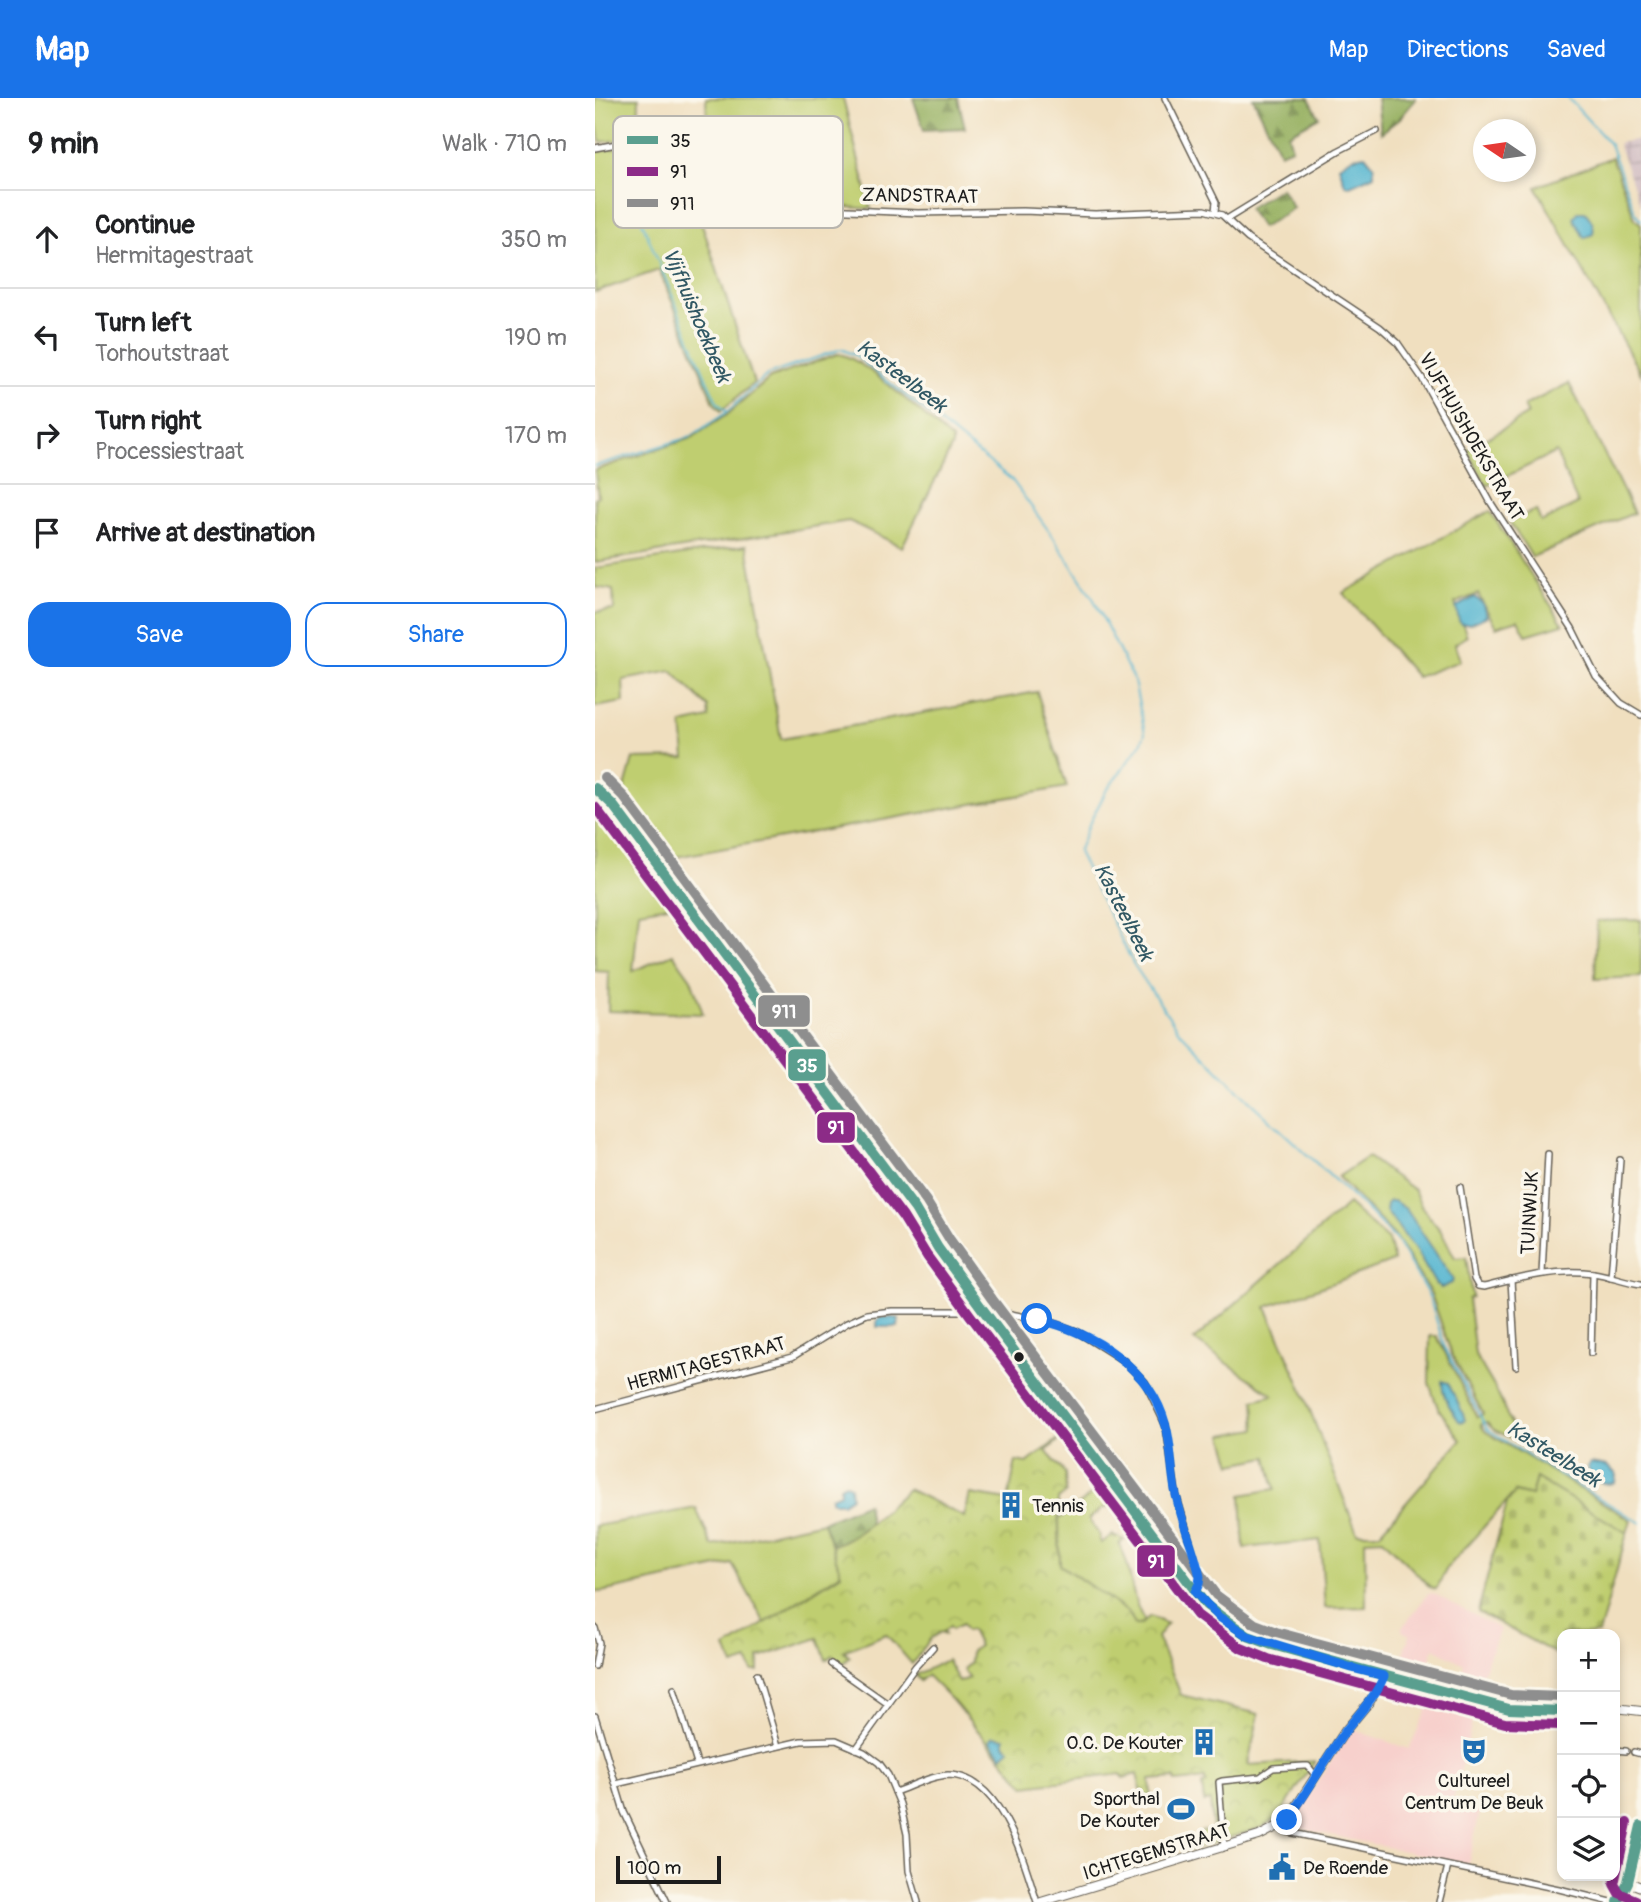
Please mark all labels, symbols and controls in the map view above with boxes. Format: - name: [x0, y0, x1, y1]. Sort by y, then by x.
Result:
- text: Map: [35, 29, 90, 70]
- text: Map: [1329, 35, 1369, 64]
- text: Directions: [1407, 35, 1508, 64]
- text: Saved: [1546, 35, 1606, 64]
- legend: [613, 116, 843, 228]
- north arrow: [1473, 119, 1536, 182]
- text: 9 min: [28, 125, 99, 162]
- text: Walk · 710 m: [442, 129, 567, 158]
- text: 35: [670, 129, 691, 153]
- text: 91: [670, 160, 687, 184]
- street label: ZANDSTRAAT: [862, 183, 978, 209]
- text: 911: [670, 192, 695, 216]
- text: Continue: [95, 209, 195, 241]
- icon: ahead: [28, 220, 66, 258]
- text: 350 m: [501, 225, 567, 254]
- text: Hermitagestraat: [95, 241, 253, 270]
- water label: Vijfhuishoekbeek: [656, 244, 738, 389]
- text: Turn left: [95, 307, 191, 339]
- icon: left: [28, 318, 66, 356]
- text: 190 m: [505, 323, 567, 352]
- water label: Kasteelbeek: [851, 334, 954, 420]
- text: Torhoutstraat: [95, 339, 229, 368]
- street label: VIJFHUISHOEKSTRAAT: [1413, 348, 1529, 525]
- text: Turn right: [95, 405, 201, 437]
- icon: right: [28, 416, 66, 454]
- text: 170 m: [505, 421, 567, 450]
- text: Processiestraat: [95, 437, 244, 466]
- icon: arrive: [28, 514, 66, 552]
- text: Arrive at destination: [95, 517, 315, 549]
- button: Save: [28, 602, 291, 667]
- button: Share: [305, 602, 567, 667]
- water label: Kasteelbeek: [1088, 859, 1161, 967]
- line badge: 911: [757, 994, 811, 1028]
- text: 911: [772, 1000, 796, 1024]
- line badge: 35: [787, 1048, 827, 1082]
- text: 35: [797, 1054, 817, 1078]
- line badge: 91: [816, 1111, 856, 1144]
- text: 91: [827, 1116, 845, 1140]
- street label: TUINWIJK: [1516, 1171, 1544, 1255]
- route start: [1021, 1303, 1052, 1334]
- street label: HERMITAGESTRAAT: [624, 1331, 788, 1397]
- unlabelled marker: [1012, 1350, 1026, 1364]
- water label: Kasteelbeek: [1502, 1415, 1608, 1495]
- building icon: Tennis: [996, 1490, 1026, 1520]
- place label: Tennis: [1032, 1494, 1084, 1518]
- line badge: 91: [1136, 1544, 1176, 1578]
- text: 91: [1147, 1550, 1165, 1574]
- map controls: [1557, 1629, 1620, 1881]
- button: +: [1557, 1629, 1620, 1692]
- button: −: [1557, 1692, 1620, 1755]
- building icon: O.C. De Kouter: [1189, 1727, 1219, 1757]
- place label: O.C. De Kouter: [1066, 1731, 1183, 1755]
- theatre icon: Cultureel Centrum De Beuk: [1459, 1736, 1489, 1766]
- button: locate: [1557, 1755, 1620, 1818]
- place label: Cultureel Centrum De Beuk: [1405, 1769, 1543, 1815]
- place label: Sporthal De Kouter: [1080, 1787, 1160, 1833]
- sports icon: Sporthal De Kouter: [1166, 1794, 1196, 1824]
- route end: [1271, 1804, 1302, 1835]
- street label: ICHTEGEMSTRAAT: [1080, 1818, 1232, 1886]
- button: layers: [1557, 1818, 1620, 1881]
- public building icon: De Roende: [1267, 1852, 1297, 1882]
- scale bar: [616, 1853, 721, 1885]
- text: 100 m: [627, 1856, 681, 1880]
- place label: De Roende: [1303, 1856, 1389, 1880]

